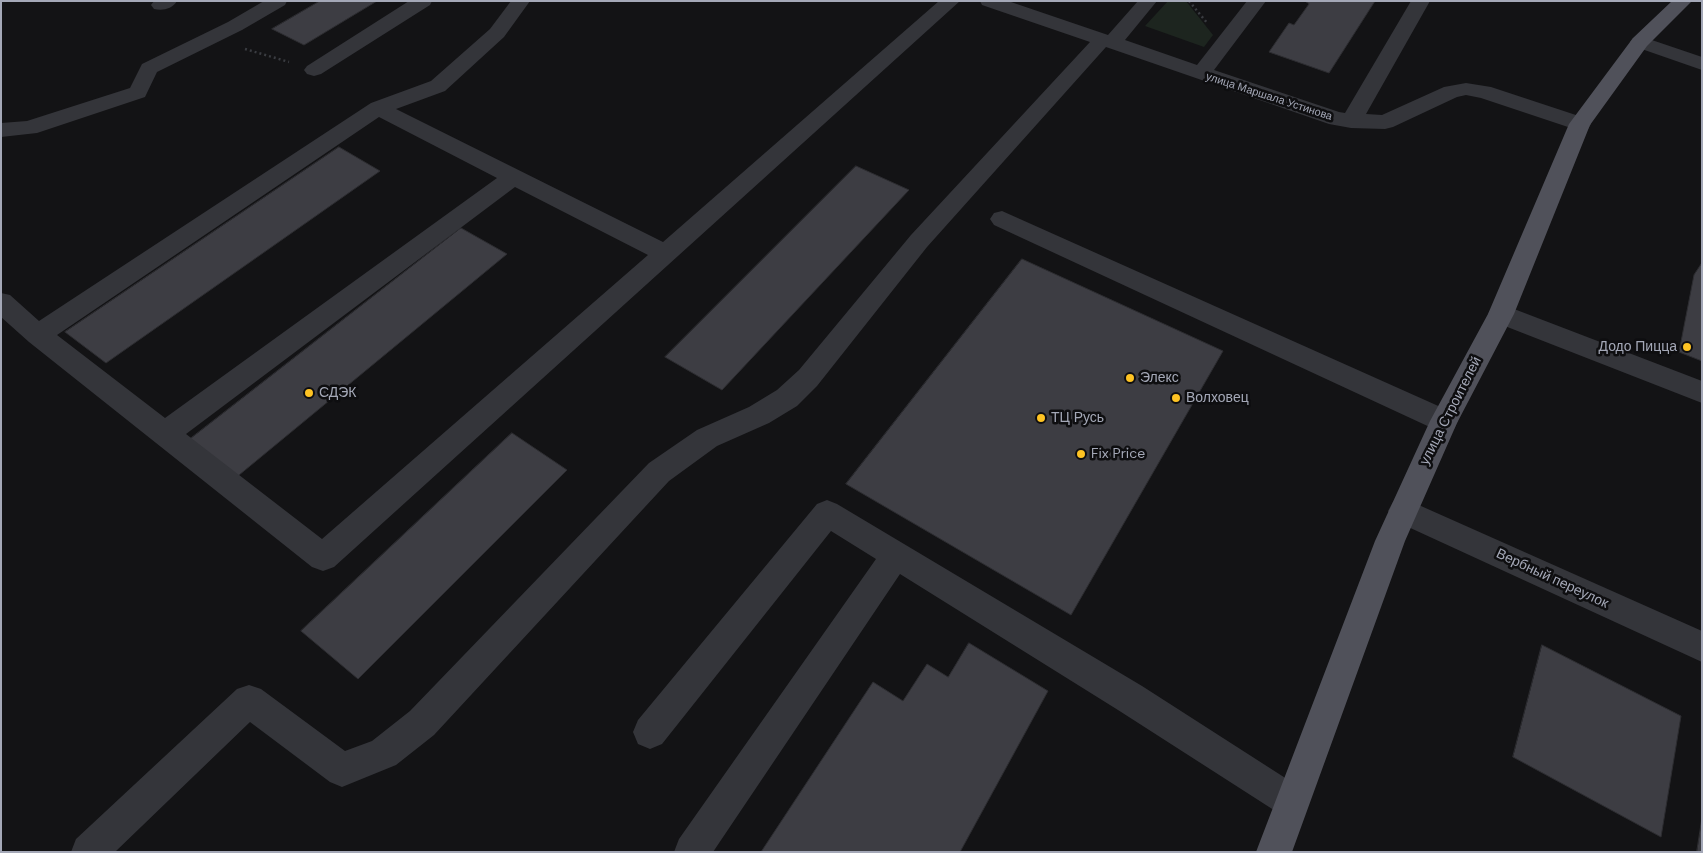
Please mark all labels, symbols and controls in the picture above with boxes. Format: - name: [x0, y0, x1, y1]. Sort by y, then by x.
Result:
- street label: улица Маршала Устинова: [1204, 70, 1334, 124]
- place label: Додо Пицца: [1598, 339, 1677, 355]
- marker: Додо Пицца: [1681, 341, 1693, 353]
- street label: улица Строителей: [1416, 354, 1486, 468]
- place label: Элекс: [1140, 370, 1179, 386]
- marker: Элекс: [1124, 372, 1136, 384]
- place label: СДЭК: [319, 385, 357, 401]
- marker: СДЭК: [303, 387, 315, 399]
- place label: Волховец: [1186, 390, 1249, 406]
- marker: Волховец: [1170, 392, 1182, 404]
- place label: ТЦ Русь: [1051, 410, 1104, 426]
- marker: ТЦ Русь: [1035, 412, 1047, 424]
- place label: Fix Price: [1091, 446, 1145, 462]
- marker: Fix Price: [1075, 448, 1087, 460]
- street label: Вербный переулок: [1493, 546, 1611, 612]

